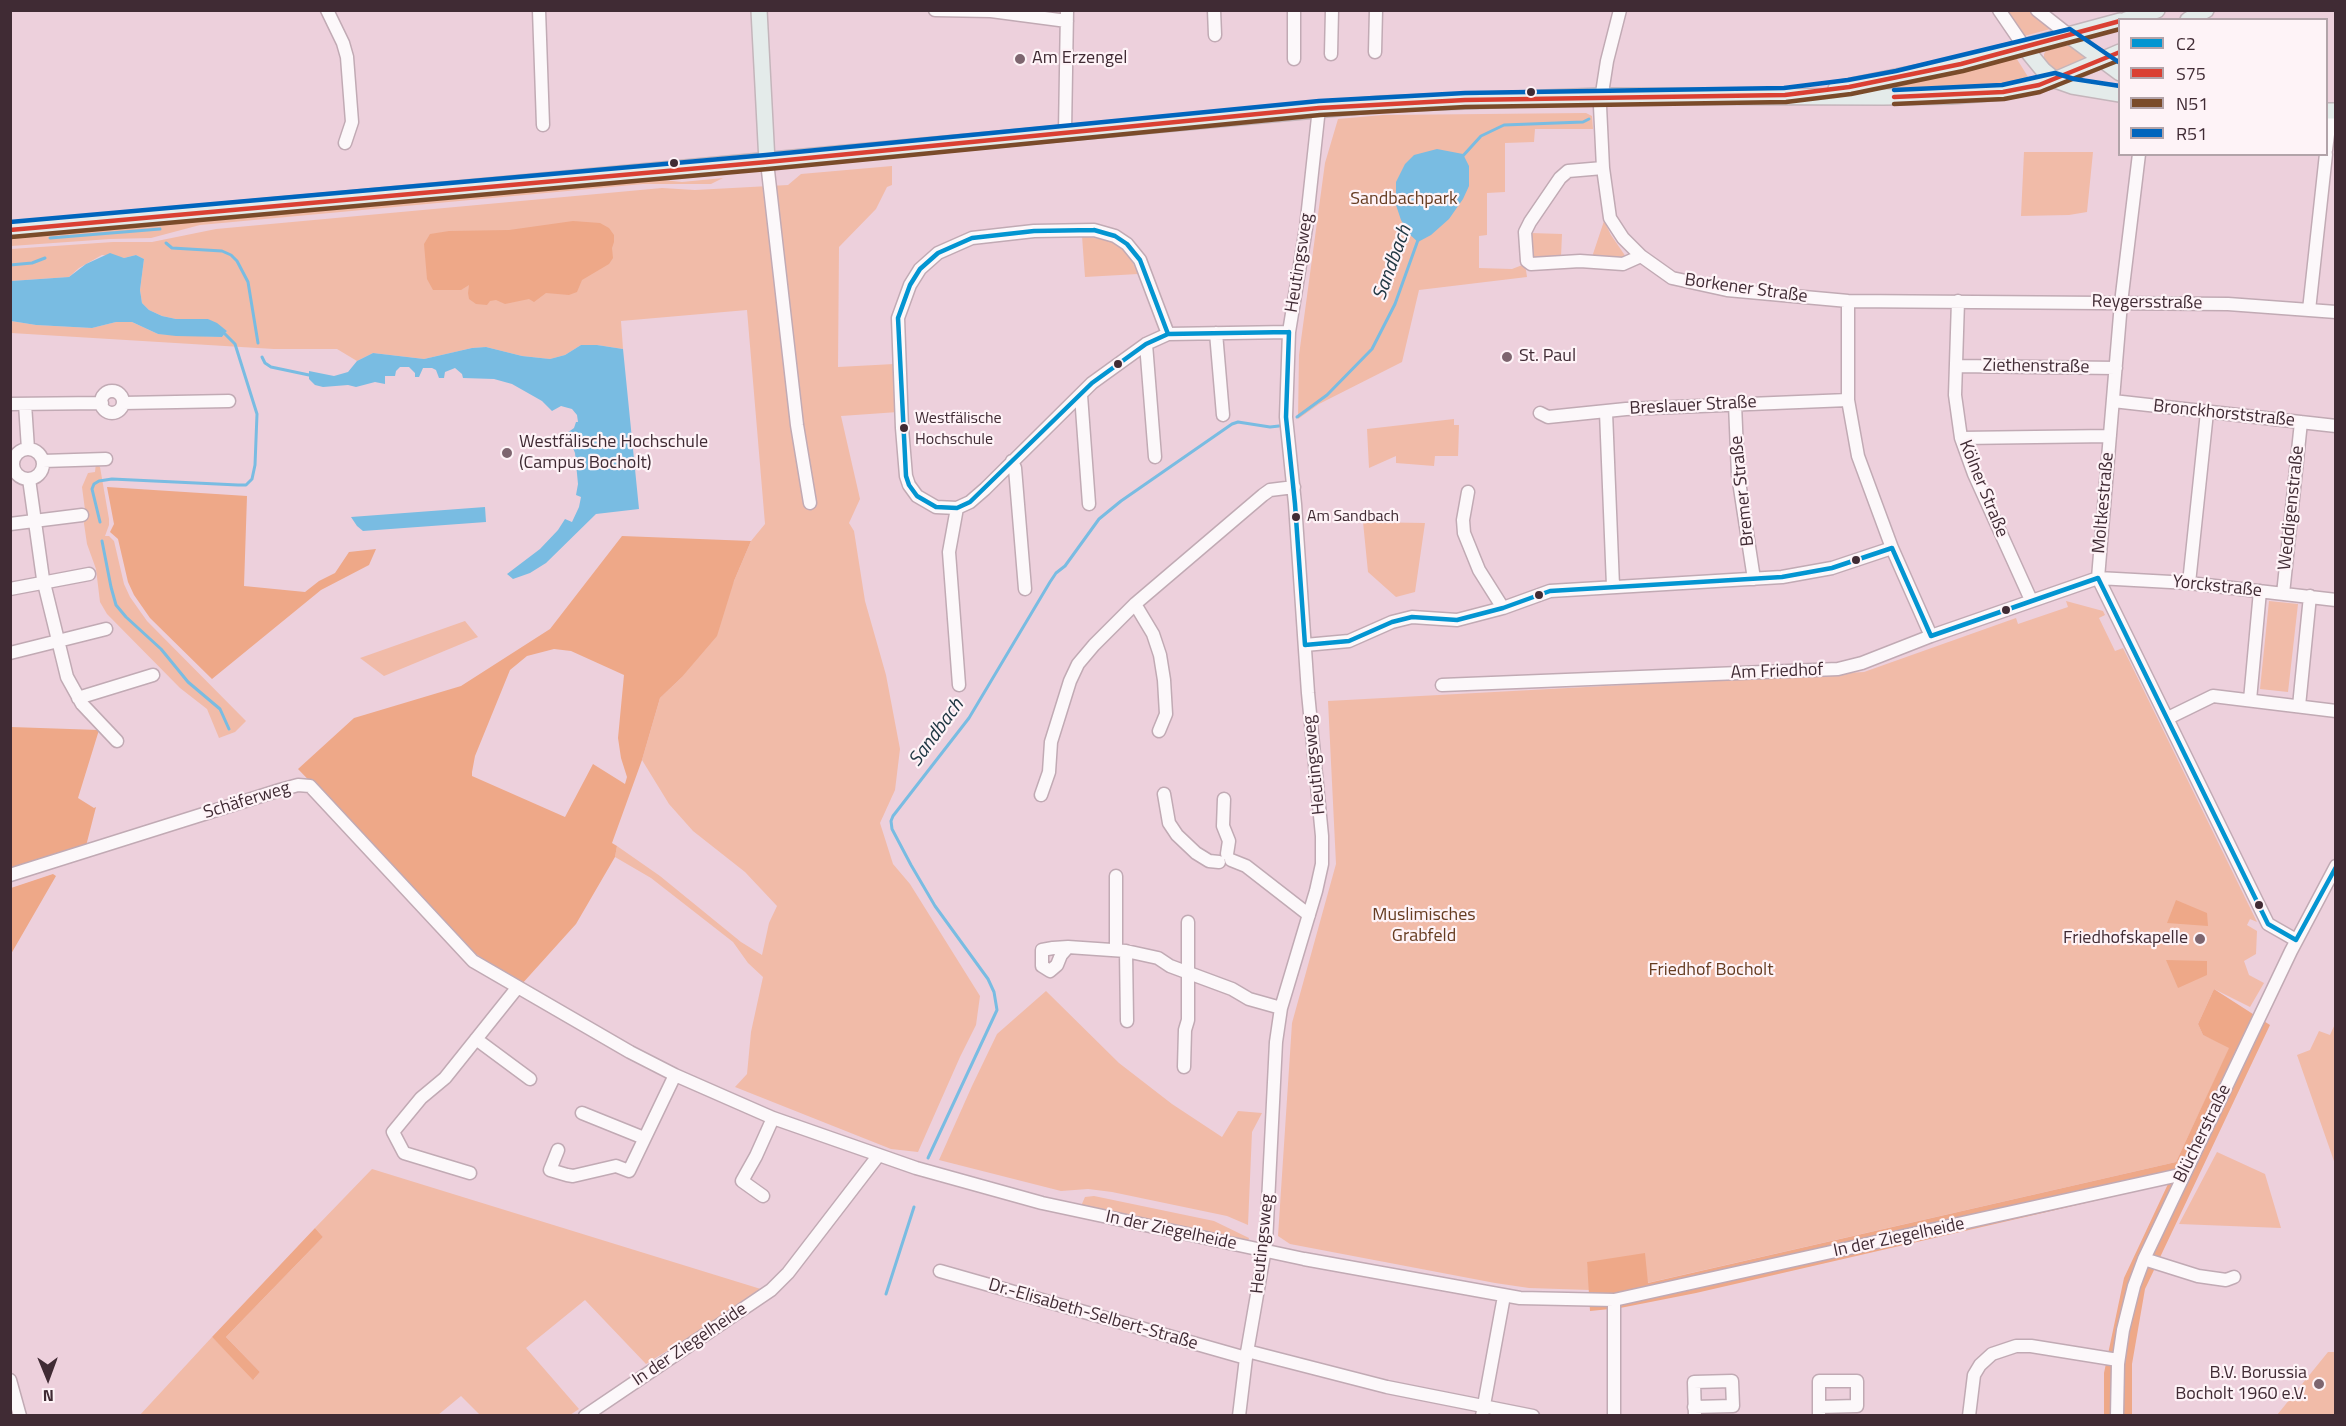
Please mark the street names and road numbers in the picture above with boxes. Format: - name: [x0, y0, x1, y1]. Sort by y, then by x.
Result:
- street label: Heutingsweg: [1281, 212, 1319, 314]
- street label: Borkener Straße: [1683, 270, 1809, 308]
- street label: Reygersstraße: [2091, 291, 2203, 315]
- street label: Ziethenstraße: [1982, 355, 2090, 379]
- street label: Breslauer Straße: [1629, 392, 1757, 420]
- street label: Bronckhorststraße: [2152, 396, 2296, 432]
- street label: Bremer Straße: [1726, 435, 1760, 547]
- street label: Kölner Straße: [1954, 437, 2012, 541]
- street label: Weddigenstraße: [2275, 445, 2309, 571]
- street label: Moltkestraße: [2089, 451, 2119, 555]
- street label: Yorckstraße: [2171, 572, 2263, 602]
- street label: Am Friedhof: [1730, 660, 1824, 684]
- street label: Heutingsweg: [1299, 714, 1331, 816]
- street label: Schäferweg: [201, 778, 293, 824]
- street label: Blücherstraße: [2170, 1081, 2236, 1187]
- street label: Heutingsweg: [1247, 1193, 1279, 1295]
- street label: In der Ziegelheide: [1104, 1207, 1238, 1255]
- street label: In der Ziegelheide: [1832, 1214, 1966, 1262]
- street label: Dr.-Elisabeth-Selbert-Straße: [986, 1275, 1200, 1355]
- street label: In der Ziegelheide: [629, 1299, 751, 1391]

